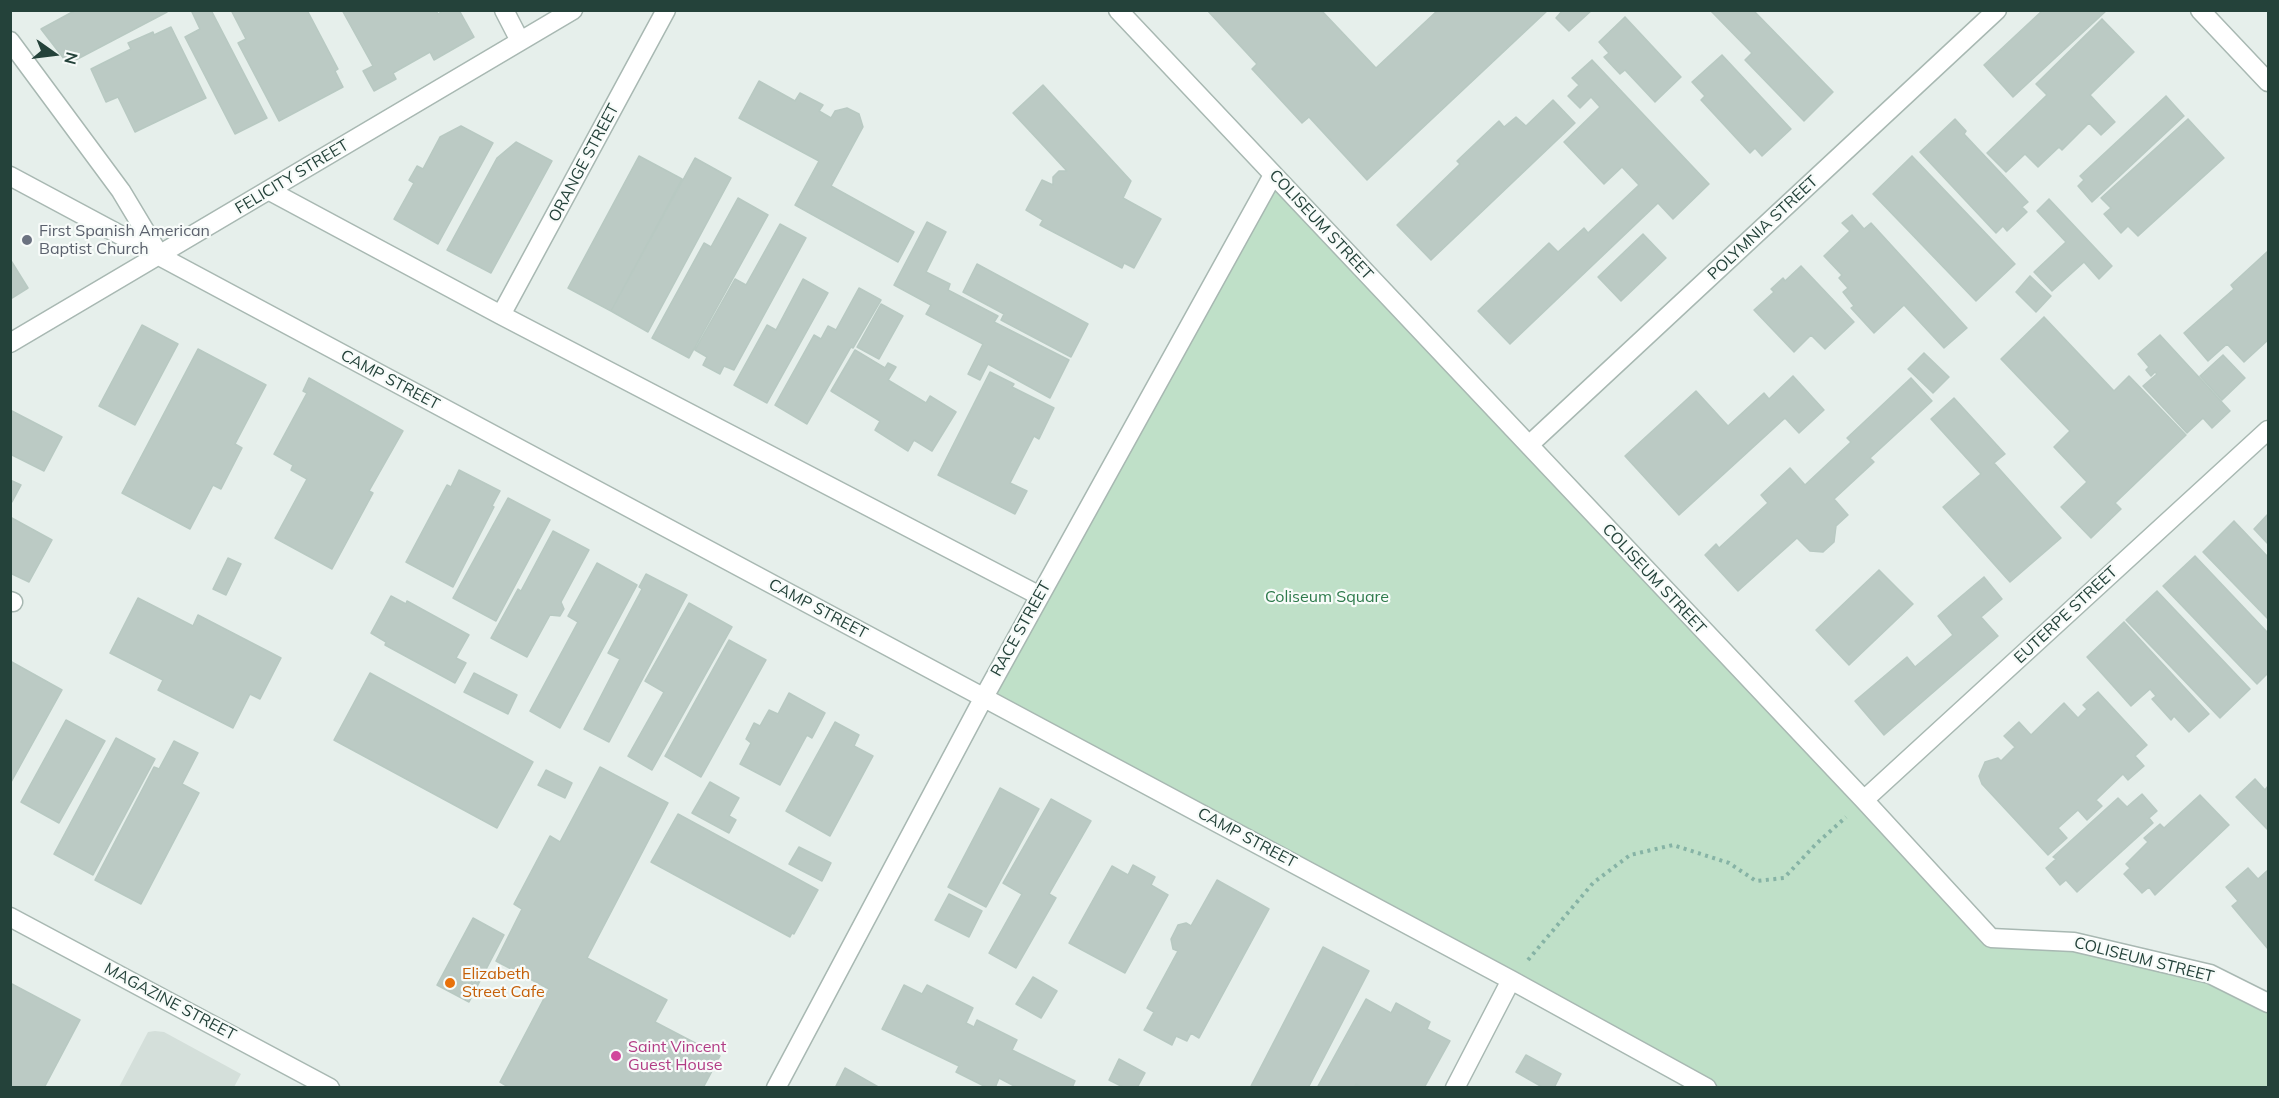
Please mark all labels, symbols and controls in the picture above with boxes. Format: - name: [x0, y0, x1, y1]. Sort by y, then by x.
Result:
- north arrow: [24, 24, 84, 84]
- text: N: [60, 50, 83, 67]
- street label: ORANGE STREET: [545, 101, 623, 225]
- street label: FELICITY STREET: [232, 136, 352, 218]
- street label: COLISEUM STREET: [1265, 166, 1377, 284]
- street label: POLYMNIA STREET: [1704, 172, 1822, 284]
- place label: First Spanish American Baptist Church: [39, 221, 210, 259]
- marker: First Spanish American Baptist Church: [20, 233, 34, 247]
- street label: CAMP STREET: [337, 346, 443, 414]
- street label: COLISEUM STREET: [1598, 520, 1710, 638]
- street label: EUTERPE STREET: [2010, 562, 2122, 668]
- street label: CAMP STREET: [765, 575, 871, 643]
- street label: RACE STREET: [987, 578, 1055, 680]
- park label: Coliseum Square: [1265, 587, 1389, 607]
- street label: CAMP STREET: [1194, 804, 1300, 872]
- street label: COLISEUM STREET: [2072, 933, 2216, 987]
- street label: MAGAZINE STREET: [101, 959, 239, 1045]
- place label: Elizabeth Street Cafe: [462, 964, 545, 1002]
- marker: Elizabeth Street Cafe: [443, 976, 457, 990]
- place label: Saint Vincent Guest House: [628, 1037, 726, 1075]
- marker: Saint Vincent Guest House: [609, 1049, 623, 1063]

